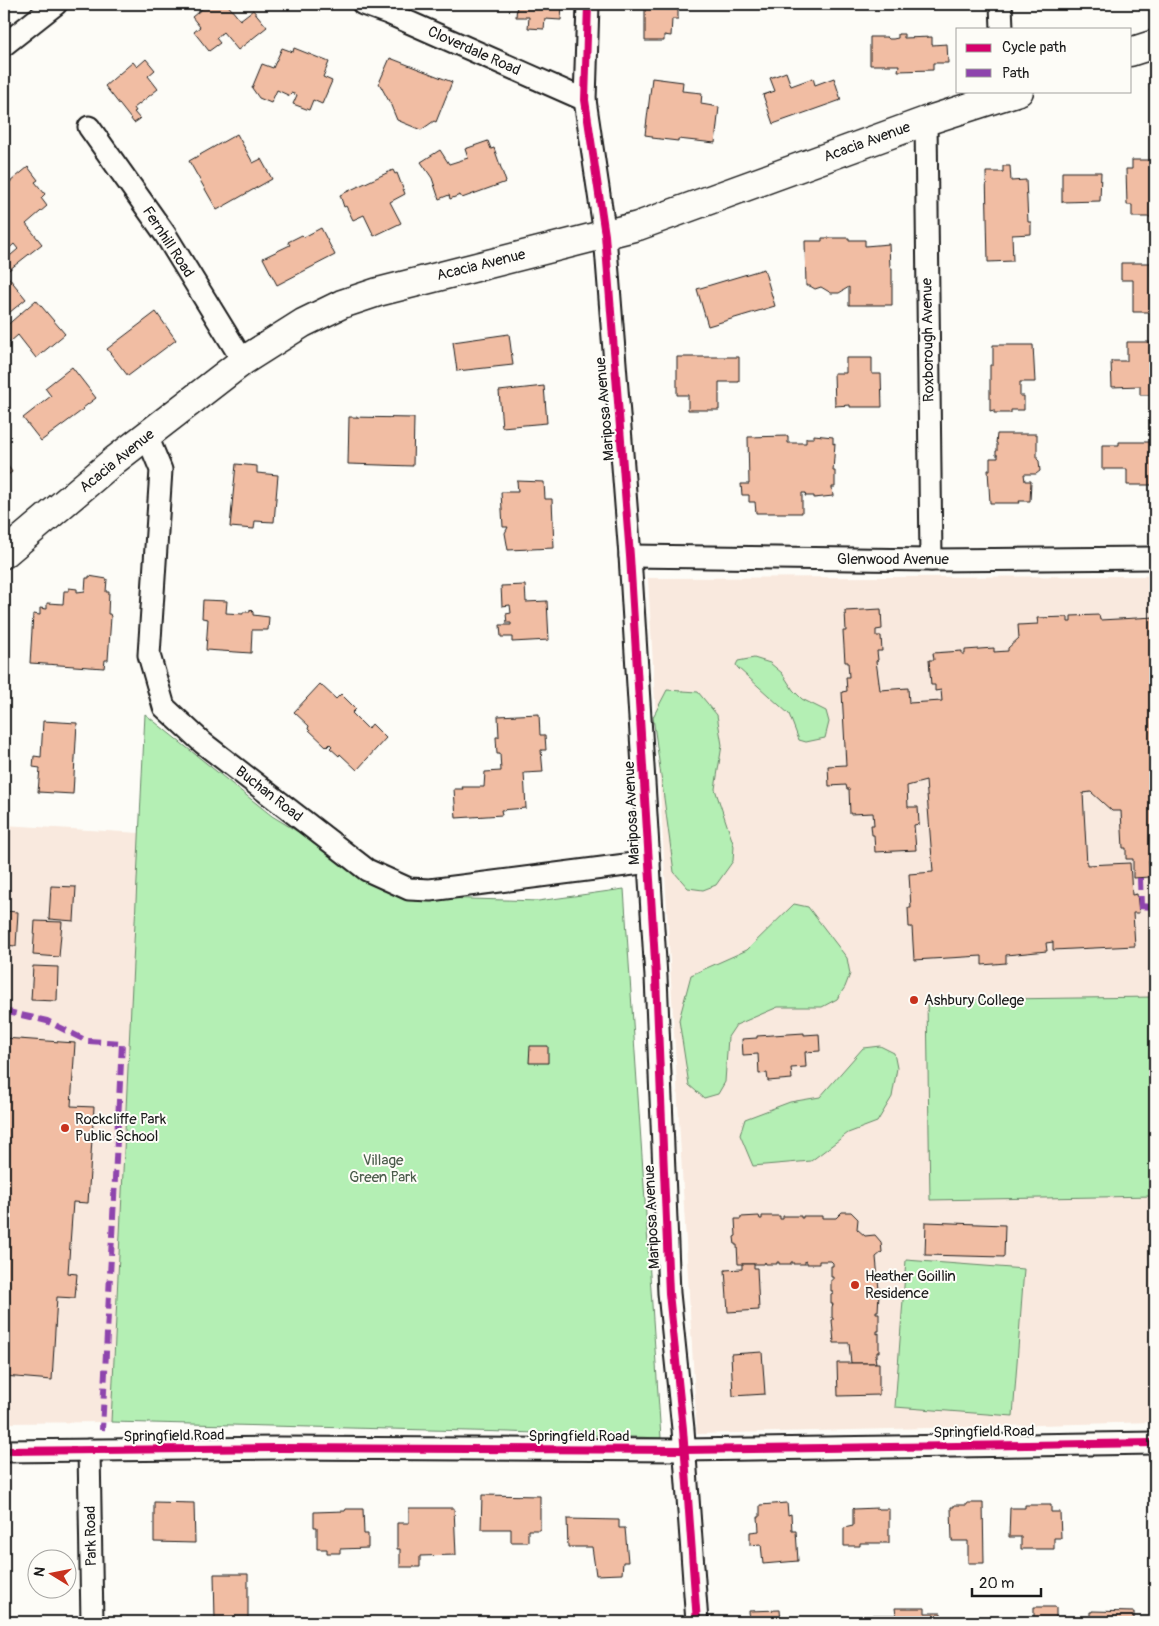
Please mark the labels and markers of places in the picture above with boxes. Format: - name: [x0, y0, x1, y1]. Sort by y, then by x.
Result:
- place label: Ashbury College: [924, 991, 1025, 1010]
- marker: Ashbury College: [908, 994, 920, 1006]
- place label: Rockcliffe Park Public School: [75, 1110, 167, 1146]
- marker: Rockcliffe Park Public School: [59, 1122, 71, 1134]
- place label: Heather Goillin Residence: [865, 1267, 956, 1303]
- marker: Heather Goillin Residence: [849, 1279, 861, 1291]

